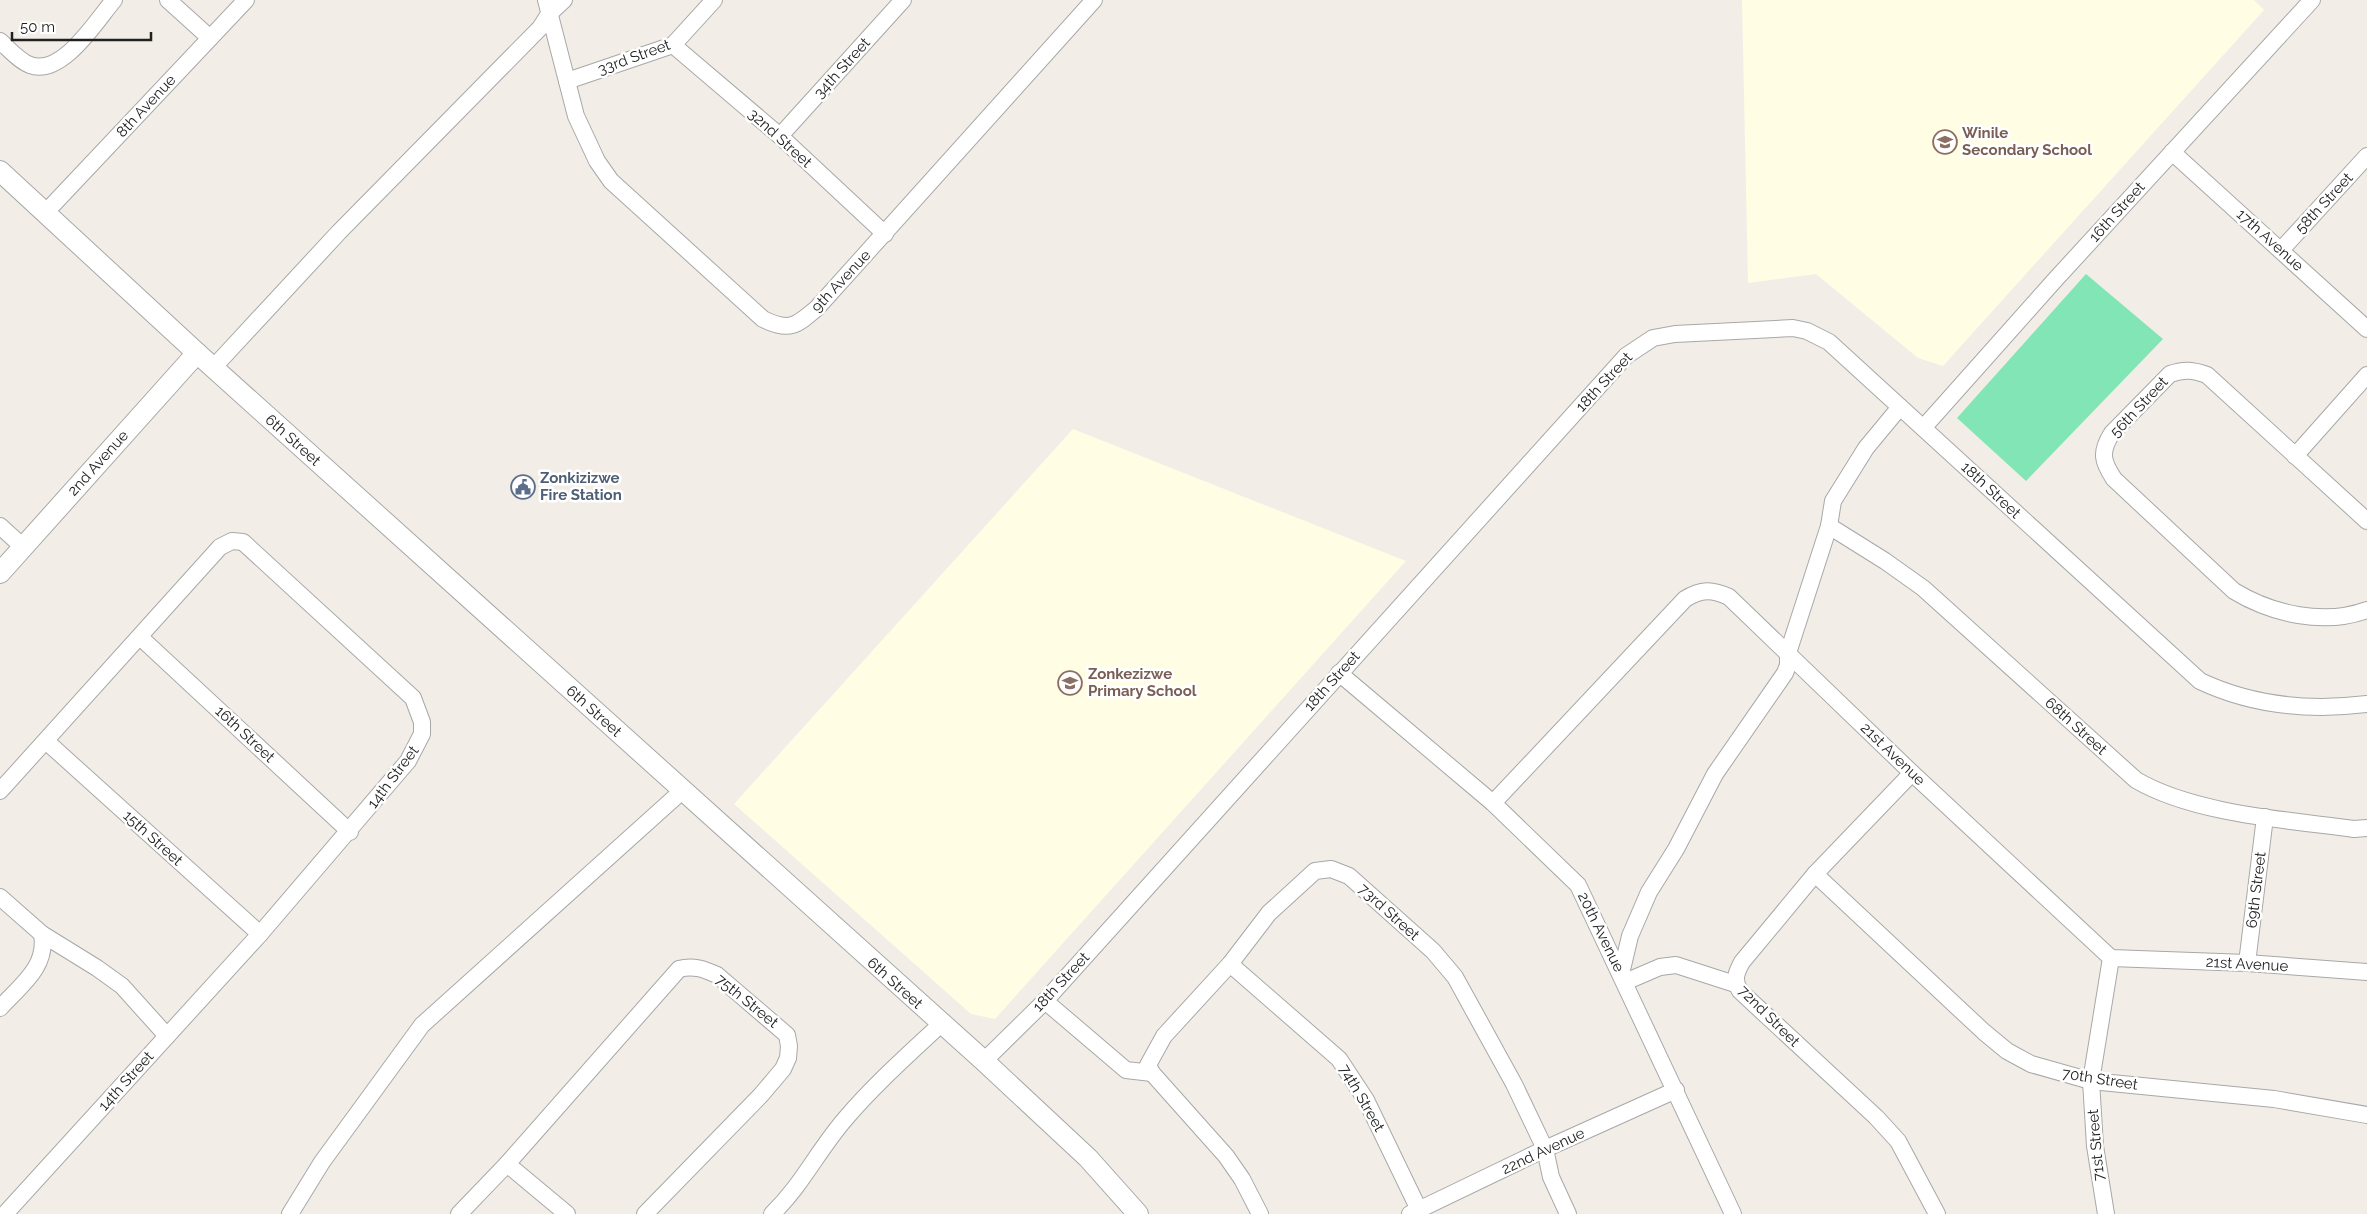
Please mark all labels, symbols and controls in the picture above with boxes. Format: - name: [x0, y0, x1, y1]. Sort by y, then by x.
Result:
- scale bar: [12, 10, 151, 42]
- text: 50 m: [20, 18, 55, 36]
- street label: 34th Street: [810, 34, 874, 102]
- street label: 33rd Street: [595, 36, 673, 78]
- street label: 8th Avenue: [113, 71, 180, 141]
- street label: 32nd Street: [745, 105, 815, 171]
- place label: Winile Secondary School: [1962, 124, 2092, 159]
- school or university icon: Winile Secondary School: [1932, 129, 1958, 155]
- street label: 58th Street: [2291, 169, 2357, 237]
- street label: 16th Street: [2085, 178, 2149, 246]
- street label: 17th Avenue: [2233, 205, 2307, 275]
- street label: 9th Avenue: [808, 246, 875, 316]
- street label: 18th Street: [1572, 349, 1636, 415]
- street label: 56th Street: [2106, 373, 2172, 441]
- street label: 6th Street: [262, 410, 324, 470]
- street label: 2nd Avenue: [64, 426, 132, 499]
- street label: 18th Street: [1958, 458, 2024, 522]
- place label: Zonkizizwe Fire Station: [540, 469, 622, 504]
- public building icon: Zonkizizwe Fire Station: [510, 474, 536, 500]
- street label: 18th Street: [1300, 647, 1364, 715]
- place label: Zonkezizwe Primary School: [1088, 665, 1197, 700]
- school or university icon: Zonkezizwe Primary School: [1057, 670, 1083, 696]
- street label: 6th Street: [563, 681, 625, 741]
- street label: 68th Street: [2041, 694, 2111, 758]
- street label: 16th Street: [212, 702, 278, 766]
- street label: 21st Avenue: [1857, 719, 1929, 789]
- street label: 14th Street: [364, 742, 422, 812]
- street label: 15th Street: [120, 807, 186, 869]
- street label: 69th Street: [2242, 851, 2270, 929]
- street label: 73rd Street: [1355, 880, 1423, 944]
- street label: 20th Avenue: [1574, 889, 1628, 975]
- street label: 18th Street: [1029, 949, 1093, 1015]
- street label: 6th Street: [864, 953, 926, 1013]
- street label: 21st Avenue: [2205, 953, 2289, 975]
- street label: 75th Street: [712, 970, 782, 1032]
- street label: 72nd Street: [1735, 982, 1803, 1050]
- street label: 14th Street: [95, 1048, 157, 1114]
- street label: 74th Street: [1336, 1061, 1388, 1135]
- street label: 70th Street: [2061, 1064, 2139, 1094]
- street label: 71st Street: [2084, 1108, 2108, 1182]
- street label: 22nd Avenue: [1499, 1124, 1588, 1178]

